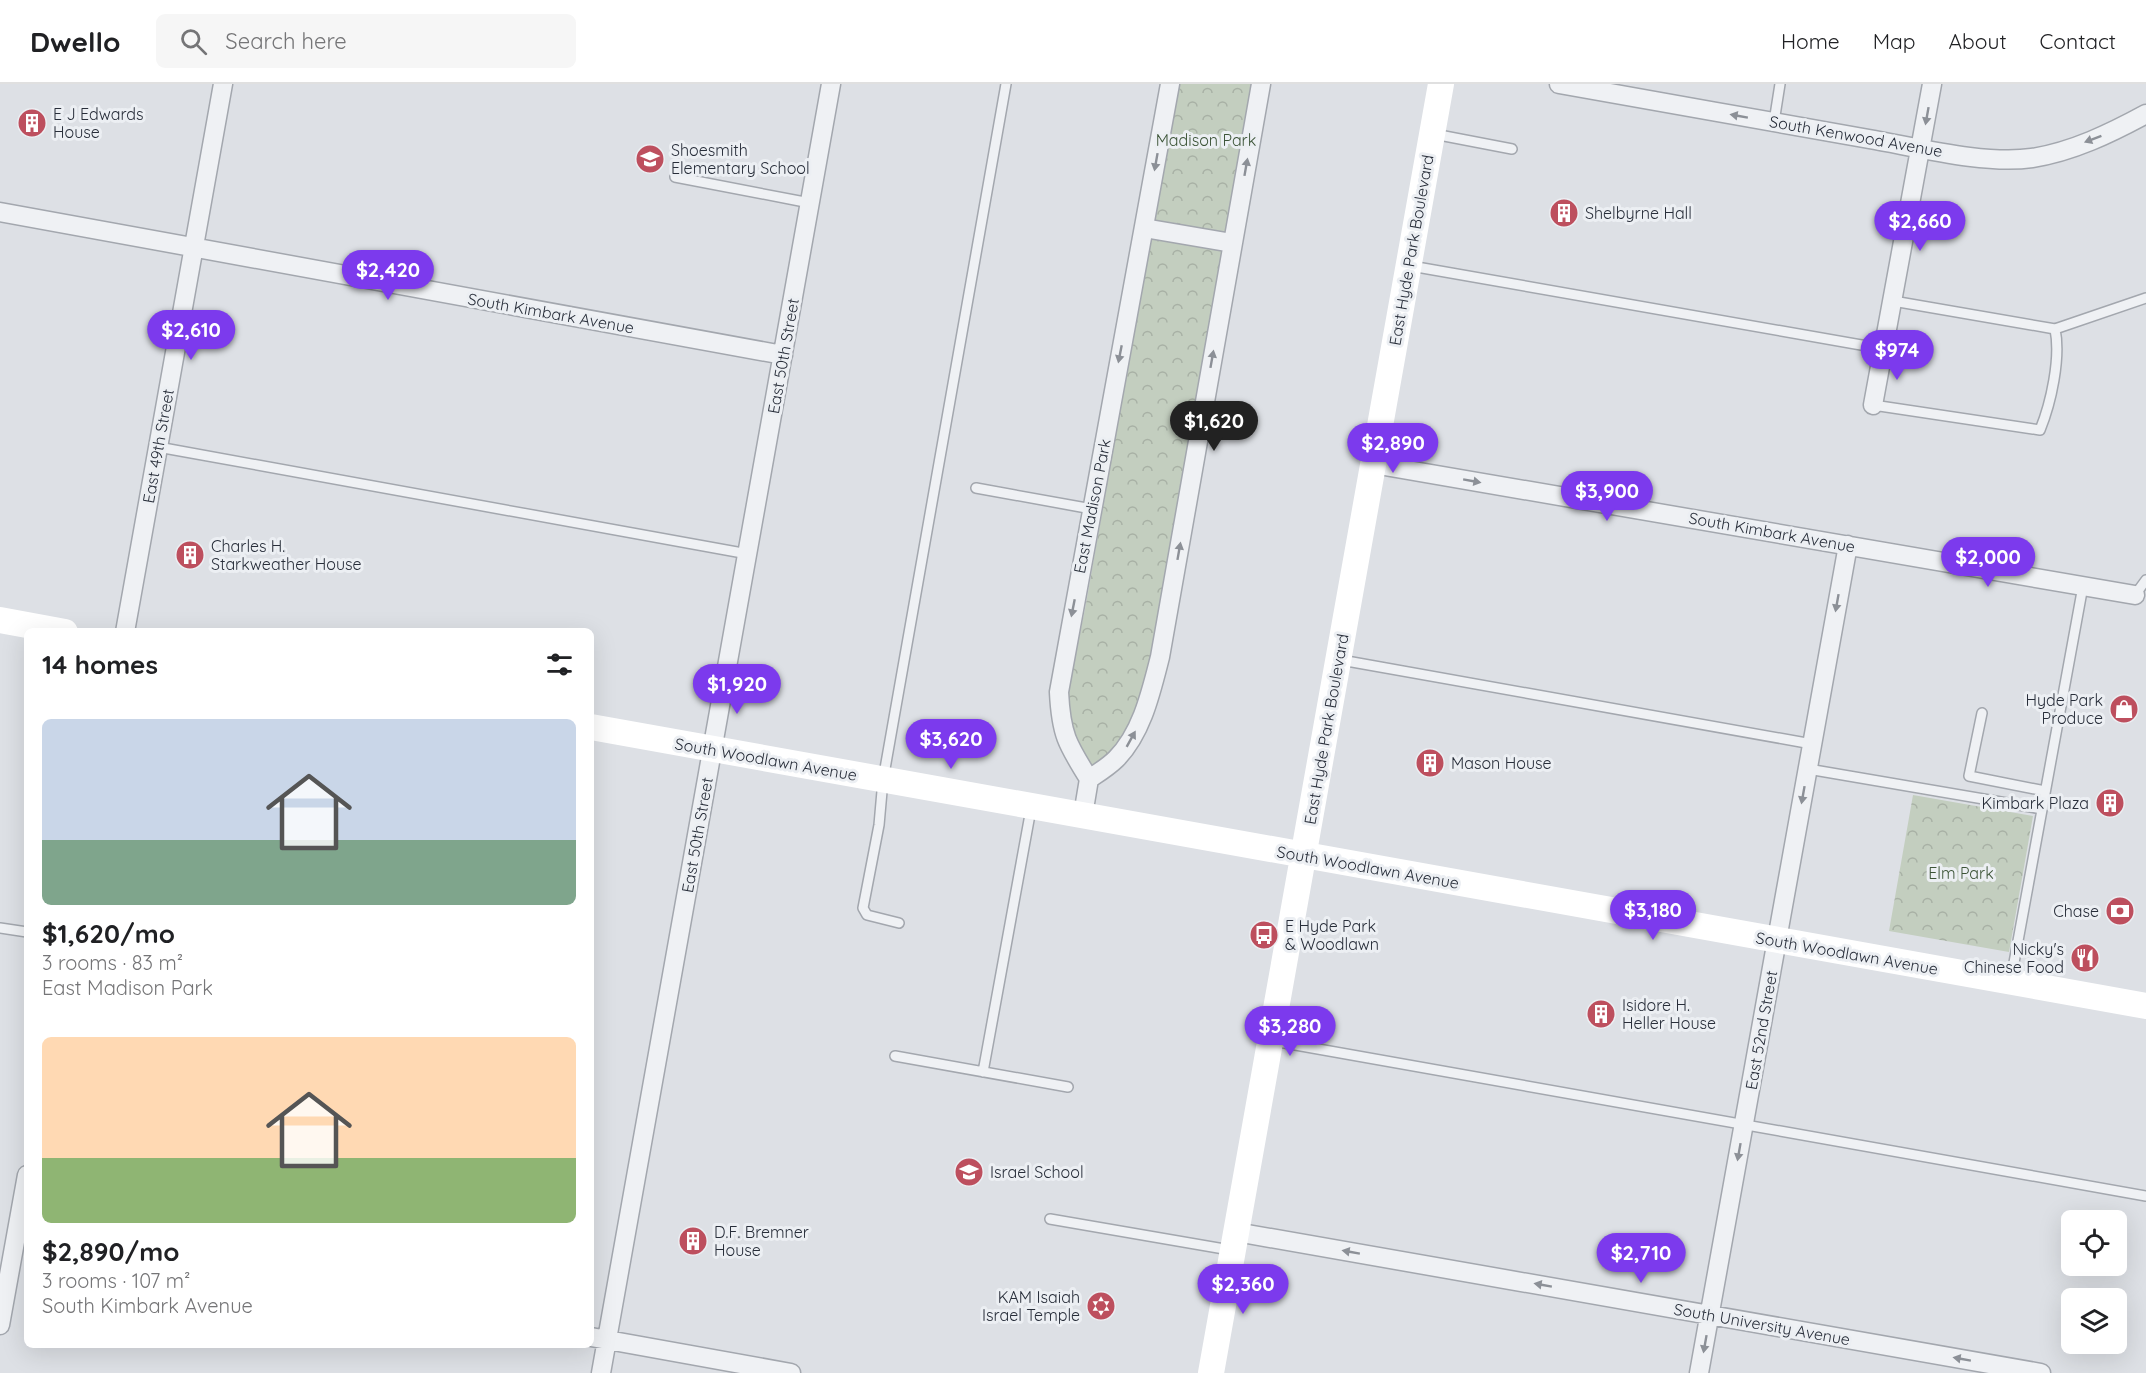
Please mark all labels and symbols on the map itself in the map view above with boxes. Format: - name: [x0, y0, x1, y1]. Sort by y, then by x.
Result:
- place label: E J Edwards House: [53, 104, 143, 142]
- building icon: E J Edwards House: [16, 107, 48, 139]
- one-way arrow: [1922, 107, 1931, 126]
- one-way arrow: [1730, 111, 1749, 120]
- street label: South Kenwood Avenue: [1768, 111, 1944, 161]
- park label: Madison Park: [1156, 130, 1256, 150]
- one-way arrow: [2084, 134, 2102, 144]
- place label: Shoesmith Elementary School: [671, 140, 810, 178]
- school or university icon: Shoesmith Elementary School: [634, 143, 666, 175]
- one-way arrow: [1151, 153, 1160, 172]
- street label: East Hyde Park Boulevard: [1384, 153, 1438, 347]
- one-way arrow: [1242, 157, 1251, 176]
- building icon: Shelbyrne Hall: [1548, 197, 1580, 229]
- pin: $2,660: [1871, 201, 1969, 252]
- place label: Shelbyrne Hall: [1585, 203, 1692, 223]
- pin: $2,420: [339, 250, 437, 301]
- street label: South Kimbark Avenue: [466, 289, 636, 337]
- street label: East 50th Street: [763, 297, 803, 415]
- pin: $2,610: [142, 310, 240, 361]
- pin: $974: [1861, 330, 1933, 381]
- one-way arrow: [1116, 345, 1125, 364]
- one-way arrow: [1208, 349, 1217, 368]
- street label: East 49th Street: [138, 387, 178, 505]
- pin: $1,620: [1165, 401, 1263, 452]
- pin: $2,890: [1344, 423, 1442, 474]
- street label: East Madison Park: [1069, 437, 1115, 575]
- pin: $3,900: [1558, 471, 1656, 522]
- one-way arrow: [1463, 477, 1482, 486]
- street label: South Kimbark Avenue: [1687, 508, 1857, 556]
- place label: Charles H. Starkweather House: [211, 536, 362, 574]
- pin: $2,000: [1939, 537, 2037, 588]
- building icon: Charles H. Starkweather House: [174, 539, 206, 571]
- one-way arrow: [1175, 542, 1184, 561]
- one-way arrow: [1832, 594, 1841, 613]
- one-way arrow: [1068, 598, 1077, 617]
- street label: East Hyde Park Boulevard: [1299, 632, 1353, 826]
- pin: $1,920: [688, 664, 786, 715]
- place label: Hyde Park Produce: [2025, 690, 2103, 728]
- shop icon: Hyde Park Produce: [2108, 693, 2140, 725]
- pin: $3,620: [902, 719, 1000, 770]
- one-way arrow: [1126, 730, 1136, 747]
- street label: South Woodlawn Avenue: [673, 733, 859, 785]
- building icon: Mason House: [1414, 747, 1446, 779]
- place label: Mason House: [1451, 753, 1552, 773]
- street label: East 50th Street: [677, 776, 717, 894]
- one-way arrow: [1798, 786, 1807, 805]
- building icon: Kimbark Plaza: [2094, 787, 2126, 819]
- place label: Kimbark Plaza: [1981, 793, 2089, 813]
- street label: South Woodlawn Avenue: [1275, 841, 1461, 893]
- park label: Elm Park: [1928, 863, 1994, 883]
- pin: $3,180: [1604, 890, 1702, 941]
- bank icon: Chase: [2104, 895, 2136, 927]
- place label: Chase: [2053, 901, 2099, 921]
- place label: E Hyde Park & Woodlawn: [1285, 916, 1379, 954]
- bus stop icon: E Hyde Park & Woodlawn: [1248, 919, 1280, 951]
- street label: South Woodlawn Avenue: [1754, 927, 1940, 979]
- place label: Nicky's Chinese Food: [1964, 939, 2064, 977]
- restaurant icon: Nicky's Chinese Food: [2069, 942, 2101, 974]
- street label: East 52nd Street: [1741, 969, 1781, 1091]
- place label: Isidore H. Heller House: [1622, 995, 1716, 1033]
- building icon: Isidore H. Heller House: [1585, 998, 1617, 1030]
- pin: $3,280: [1241, 1006, 1339, 1057]
- one-way arrow: [1734, 1143, 1743, 1162]
- school or university icon: Israel School: [953, 1156, 985, 1188]
- place label: Israel School: [990, 1162, 1084, 1182]
- place label: D.F. Bremner House: [714, 1222, 809, 1260]
- building icon: D.F. Bremner House: [677, 1225, 709, 1257]
- pin: $2,710: [1592, 1233, 1690, 1284]
- one-way arrow: [1341, 1247, 1360, 1256]
- pin: $2,360: [1194, 1264, 1292, 1315]
- one-way arrow: [1533, 1281, 1552, 1290]
- place label: KAM Isaiah Israel Temple: [982, 1287, 1080, 1325]
- synagogue icon: KAM Isaiah Israel Temple: [1085, 1290, 1117, 1322]
- street label: South University Avenue: [1672, 1299, 1852, 1349]
- one-way arrow: [1700, 1335, 1709, 1354]
- one-way arrow: [1953, 1354, 1972, 1363]

